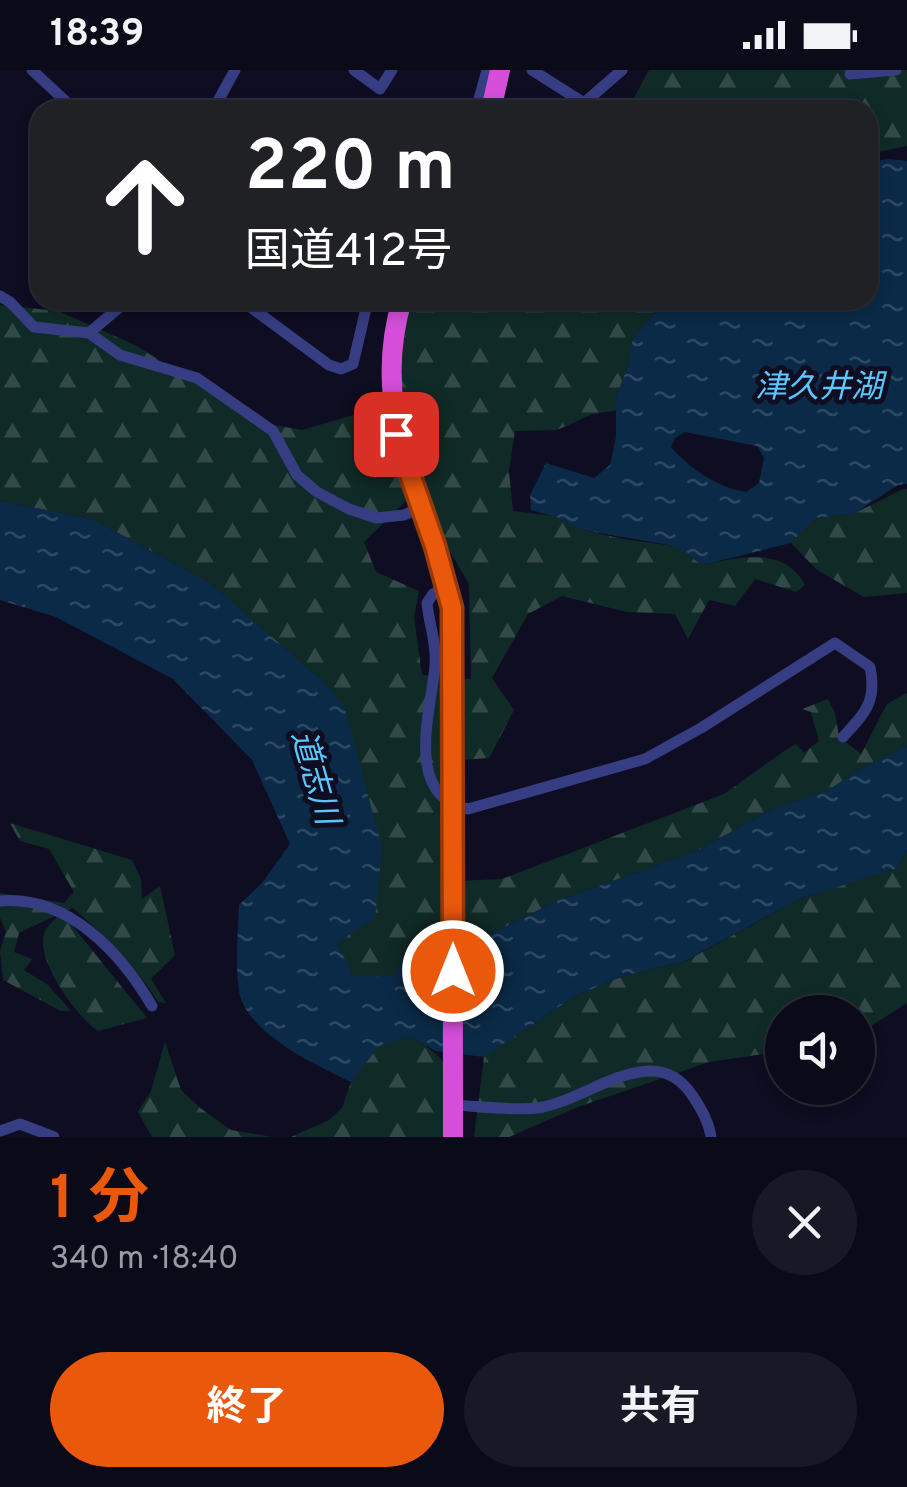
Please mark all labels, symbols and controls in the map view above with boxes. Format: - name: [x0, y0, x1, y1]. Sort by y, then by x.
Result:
- text: 18:39: [50, 11, 144, 60]
- text: 220 m: [245, 126, 455, 215]
- icon: ahead: [80, 140, 210, 270]
- text: 国道412号: [245, 225, 452, 282]
- water label: 津久井湖: [755, 369, 888, 409]
- pin: [354, 392, 439, 477]
- icon: arrive: [369, 407, 424, 462]
- water label: 道志川: [281, 726, 346, 832]
- position arrow: [401, 919, 505, 1023]
- map controls: [765, 995, 875, 1105]
- button: sound: [765, 995, 875, 1105]
- text: 1 分: [50, 1164, 149, 1240]
- button: close: [752, 1170, 857, 1275]
- text: 340 m · 18:40: [50, 1240, 238, 1280]
- button: 終了: [50, 1352, 444, 1467]
- button: 共有: [464, 1352, 857, 1467]

